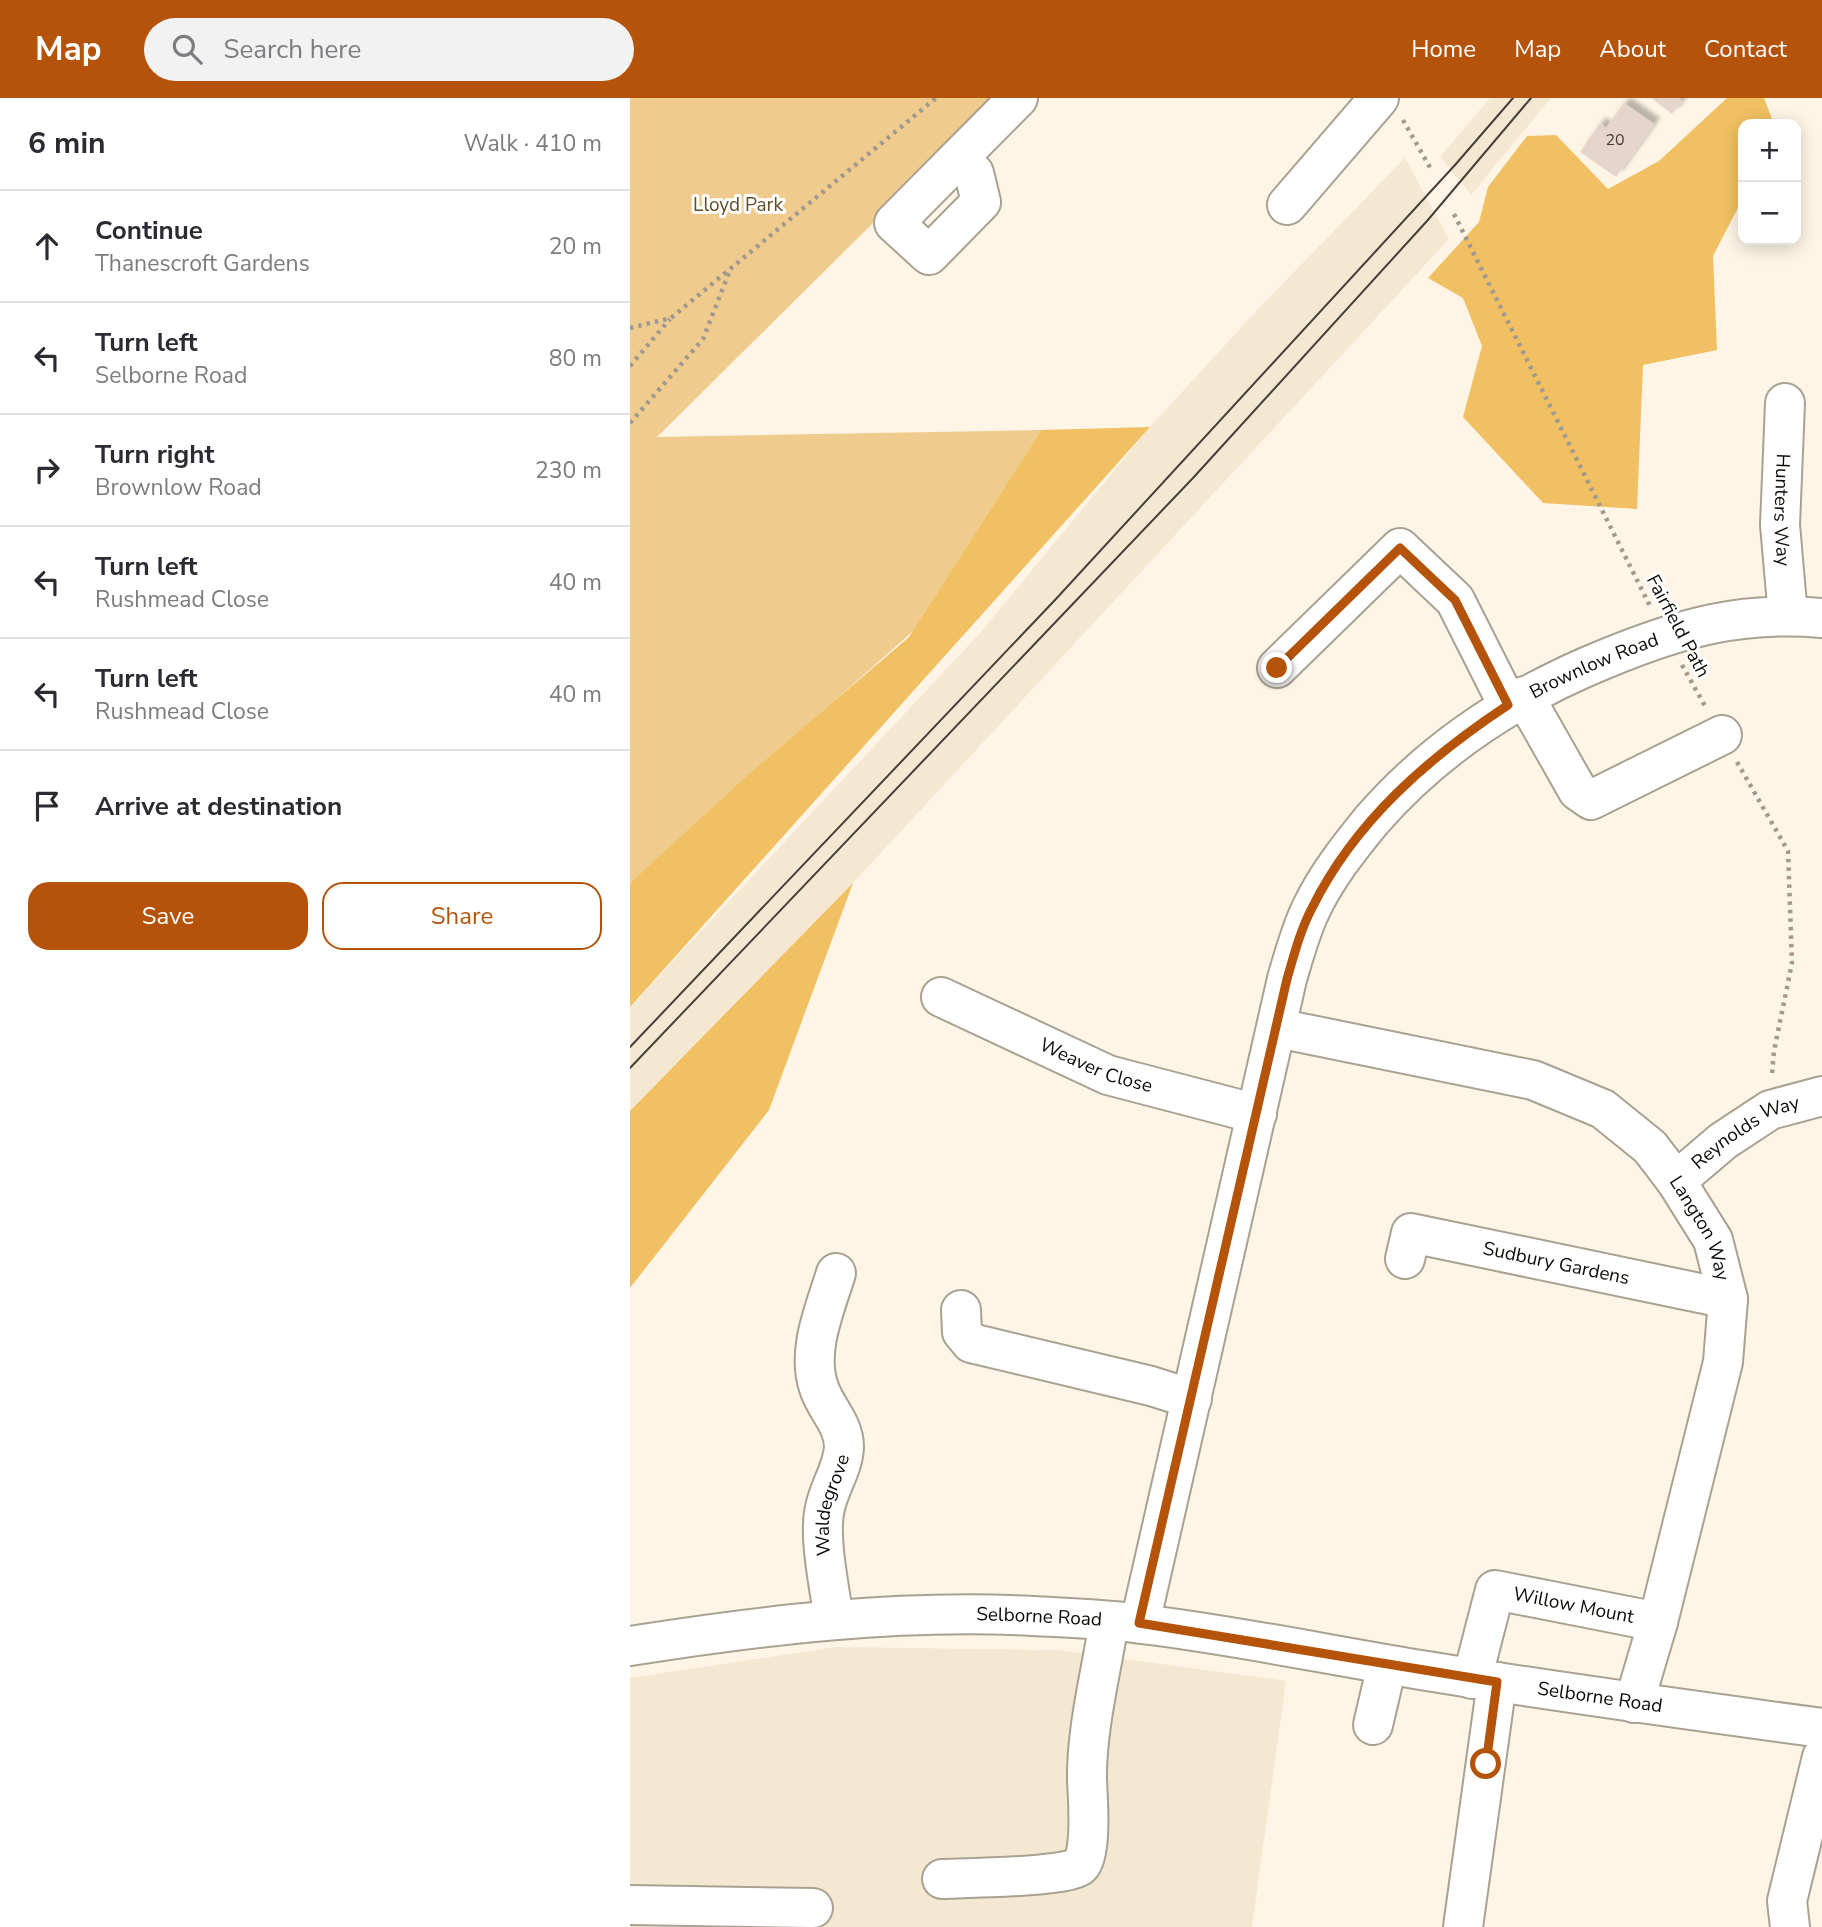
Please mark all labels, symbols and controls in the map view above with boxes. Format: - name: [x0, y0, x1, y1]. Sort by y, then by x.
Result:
- search box: [144, 18, 634, 81]
- text: Map: [35, 27, 102, 72]
- icon: search: [168, 30, 206, 68]
- text: Search here: [224, 32, 361, 67]
- text: Home: [1411, 33, 1476, 65]
- text: Map: [1514, 33, 1561, 65]
- text: About: [1599, 33, 1666, 65]
- text: Contact: [1704, 33, 1787, 65]
- map controls: [1738, 119, 1801, 245]
- button: +: [1738, 119, 1801, 182]
- text: 6 min: [28, 123, 106, 164]
- text: Walk · 410 m: [463, 128, 602, 159]
- house number: 20: [1605, 129, 1625, 151]
- button: −: [1738, 182, 1801, 245]
- park label: Lloyd Park: [693, 192, 783, 218]
- text: Continue: [95, 213, 203, 248]
- icon: ahead: [28, 227, 66, 265]
- text: 20 m: [549, 231, 602, 262]
- text: Thanescroft Gardens: [95, 248, 310, 279]
- text: Turn left: [95, 325, 198, 360]
- icon: left: [28, 339, 66, 377]
- text: 80 m: [549, 343, 602, 374]
- text: Selborne Road: [95, 360, 247, 391]
- text: Turn right: [95, 437, 214, 472]
- icon: right: [28, 451, 66, 489]
- street label: Hunters Way: [1767, 453, 1797, 568]
- text: 230 m: [535, 455, 602, 486]
- text: Brownlow Road: [95, 472, 262, 503]
- text: Turn left: [95, 549, 198, 584]
- icon: left: [28, 563, 66, 601]
- text: 40 m: [549, 567, 602, 598]
- street label: Fairfield Path: [1640, 570, 1716, 682]
- text: Rushmead Close: [95, 584, 269, 615]
- street label: Brownlow Road: [1525, 627, 1662, 705]
- route end: [1261, 652, 1292, 683]
- text: Turn left: [95, 661, 198, 696]
- icon: left: [28, 675, 66, 713]
- text: 40 m: [549, 679, 602, 710]
- text: Rushmead Close: [95, 696, 269, 727]
- icon: arrive: [28, 787, 66, 825]
- text: Arrive at destination: [95, 789, 342, 824]
- button: Save: [28, 882, 308, 950]
- button: Share: [322, 882, 602, 950]
- street label: Weaver Close: [1035, 1032, 1155, 1099]
- street label: Reynolds Way: [1686, 1090, 1802, 1175]
- street label: Langton Way: [1663, 1171, 1736, 1284]
- street label: Sudbury Gardens: [1481, 1235, 1632, 1291]
- street label: Waldegrove: [810, 1452, 856, 1557]
- street label: Willow Mount: [1511, 1581, 1637, 1630]
- street label: Selborne Road: [976, 1601, 1103, 1633]
- street label: Selborne Road: [1536, 1675, 1664, 1719]
- route start: [1470, 1748, 1501, 1779]

